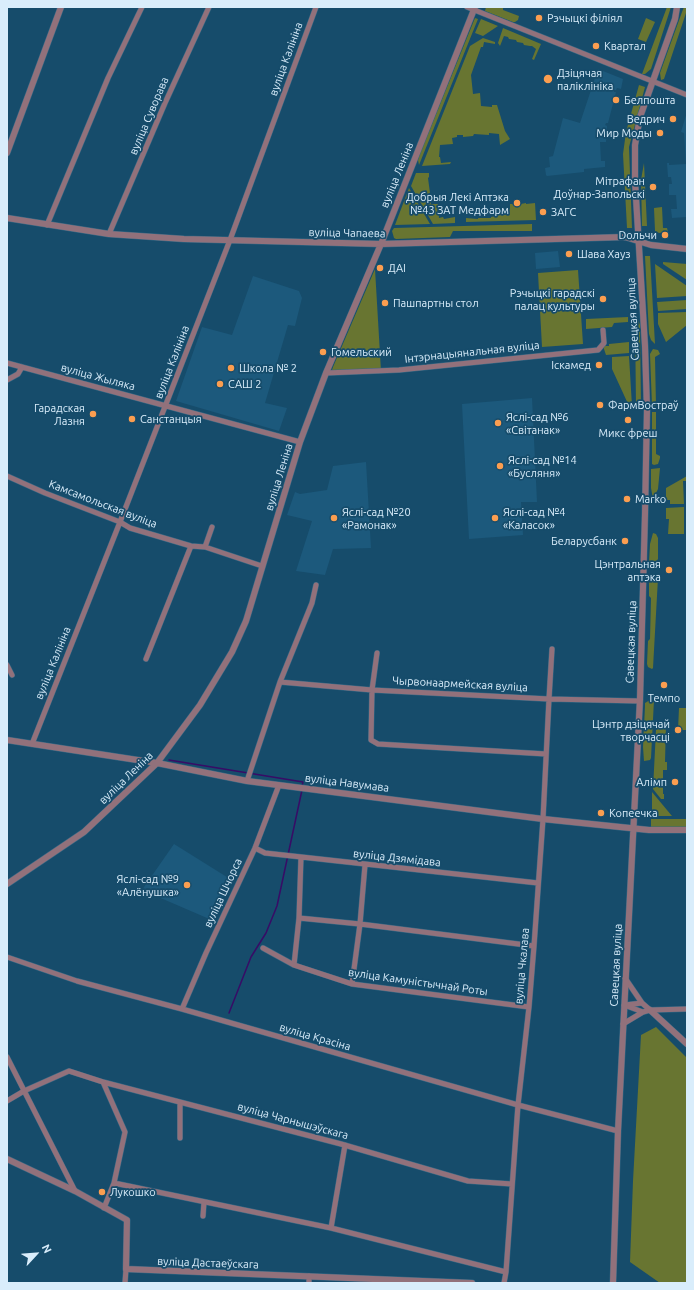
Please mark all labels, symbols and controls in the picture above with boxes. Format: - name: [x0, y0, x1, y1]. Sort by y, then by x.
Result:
- place label: Рэчыцкі філіял: [547, 11, 623, 25]
- marker: Рэчыцкі філіял: [534, 13, 544, 23]
- street label: вуліца Калініна: [267, 20, 305, 98]
- place label: Квартал: [604, 39, 646, 53]
- marker: Квартал: [591, 41, 601, 51]
- place label: Дзіцячая паліклініка: [557, 66, 613, 92]
- marker: Дзіцячая паліклініка: [542, 73, 554, 85]
- street label: вуліца Суворава: [127, 75, 171, 157]
- place label: Белпошта: [624, 93, 675, 107]
- marker: Белпошта: [611, 95, 621, 105]
- place label: Ведрич: [627, 112, 665, 126]
- marker: Ведрич: [668, 114, 678, 124]
- place label: Мир Моды: [596, 126, 652, 140]
- marker: Мир Моды: [655, 128, 665, 138]
- street label: вуліца Леніна: [378, 140, 416, 210]
- place label: Мітрафан Доўнар-Запольскі: [554, 174, 645, 200]
- marker: Мітрафан Доўнар-Запольскі: [648, 182, 658, 192]
- place label: Добрыя Лекі Аптэка №43 ЗАТ Медфарм: [406, 190, 509, 216]
- marker: Добрыя Лекі Аптэка №43 ЗАТ Медфарм: [512, 198, 522, 208]
- place label: ЗАГС: [551, 205, 576, 219]
- marker: ЗАГС: [538, 207, 548, 217]
- street label: вуліца Чапаева: [308, 226, 386, 240]
- place label: Doльчи: [618, 228, 657, 242]
- marker: Doльчи: [660, 230, 670, 240]
- place label: Шава Хауз: [577, 247, 631, 261]
- marker: Шава Хауз: [564, 249, 574, 259]
- place label: ДАІ: [388, 261, 406, 275]
- marker: ДАІ: [375, 263, 385, 273]
- street label: Савецкая вуліца: [624, 277, 642, 361]
- place label: Рэчыцкі гарадскі палац культуры: [510, 286, 595, 312]
- marker: Рэчыцкі гарадскі палац культуры: [598, 294, 608, 304]
- place label: Пашпартны стол: [393, 296, 479, 310]
- marker: Пашпартны стол: [380, 298, 390, 308]
- street label: вуліца Калініна: [152, 323, 192, 401]
- street label: Інтэрнацыянальная вуліца: [404, 338, 540, 366]
- place label: Гомельский: [331, 345, 392, 359]
- marker: Гомельский: [318, 347, 328, 357]
- place label: Іскамед: [551, 358, 591, 372]
- marker: Іскамед: [594, 360, 604, 370]
- street label: вуліца Жыляка: [59, 361, 137, 393]
- place label: Школа № 2: [239, 361, 297, 375]
- marker: Школа № 2: [226, 363, 236, 373]
- place label: САШ 2: [228, 377, 262, 391]
- marker: САШ 2: [215, 379, 225, 389]
- place label: ФармВостраў: [608, 398, 678, 412]
- marker: ФармВостраў: [595, 400, 605, 410]
- place label: Гарадская Лазня: [34, 401, 85, 427]
- marker: Гарадская Лазня: [88, 409, 98, 419]
- place label: Яслі-сад №6 «Світанак»: [506, 410, 569, 436]
- place label: Санстанцыя: [140, 412, 202, 426]
- marker: Санстанцыя: [127, 414, 137, 424]
- marker: Микс фреш: [623, 415, 633, 425]
- marker: Яслі-сад №6 «Світанак»: [493, 418, 503, 428]
- place label: Микс фреш: [599, 426, 657, 440]
- street label: вуліца Леніна: [262, 442, 296, 512]
- place label: Яслі-сад №14 «Бусляня»: [508, 453, 577, 479]
- marker: Яслі-сад №14 «Бусляня»: [495, 461, 505, 471]
- street label: Камсамольская вуліца: [47, 477, 159, 531]
- place label: Marko: [635, 492, 666, 506]
- marker: Marko: [622, 494, 632, 504]
- place label: Яслі-сад №20 «Рамонак»: [342, 505, 411, 531]
- place label: Яслі-сад №4 «Каласок»: [503, 505, 566, 531]
- marker: Яслі-сад №20 «Рамонак»: [329, 513, 339, 523]
- marker: Яслі-сад №4 «Каласок»: [490, 513, 500, 523]
- place label: Беларусбанк: [551, 534, 617, 548]
- marker: Беларусбанк: [620, 536, 630, 546]
- place label: Цэнтральная аптэка: [594, 557, 661, 583]
- marker: Цэнтральная аптэка: [664, 565, 674, 575]
- street label: Савецкая вуліца: [623, 600, 639, 684]
- street label: вуліца Калініна: [32, 625, 74, 701]
- street label: Чырвонаармейская вуліца: [392, 674, 528, 694]
- marker: Темпо: [659, 680, 669, 690]
- place label: Темпо: [648, 691, 680, 705]
- place label: Цэнтр дзіцячай творчасці: [592, 717, 670, 743]
- marker: Цэнтр дзіцячай творчасці: [673, 725, 683, 735]
- street label: вуліца Леніна: [96, 749, 156, 807]
- street label: вуліца Навумава: [304, 771, 390, 795]
- place label: Алімп: [636, 775, 667, 789]
- marker: Алімп: [670, 777, 680, 787]
- place label: Копеечка: [609, 806, 658, 820]
- marker: Копеечка: [596, 808, 606, 818]
- street label: вуліца Дзямідава: [352, 847, 442, 869]
- street label: вуліца Шчорса: [201, 856, 245, 930]
- place label: Яслі-сад №9 «Алёнушка»: [116, 872, 179, 898]
- marker: Яслі-сад №9 «Алёнушка»: [182, 880, 192, 890]
- street label: Савецкая вуліца: [607, 923, 625, 1007]
- street label: вуліца Чкалава: [512, 927, 532, 1005]
- street label: вуліца Камуністычнай Роты: [347, 966, 489, 998]
- street label: вуліца Красіна: [278, 1021, 352, 1053]
- street label: вуліца Чарнышэўскага: [236, 1100, 350, 1142]
- place label: Лукошко: [110, 1185, 156, 1199]
- marker: Лукошко: [97, 1187, 107, 1197]
- north arrow: [16, 1234, 56, 1274]
- text: N: [40, 1242, 54, 1255]
- street label: вуліца Дастаеўскага: [157, 1255, 259, 1271]

